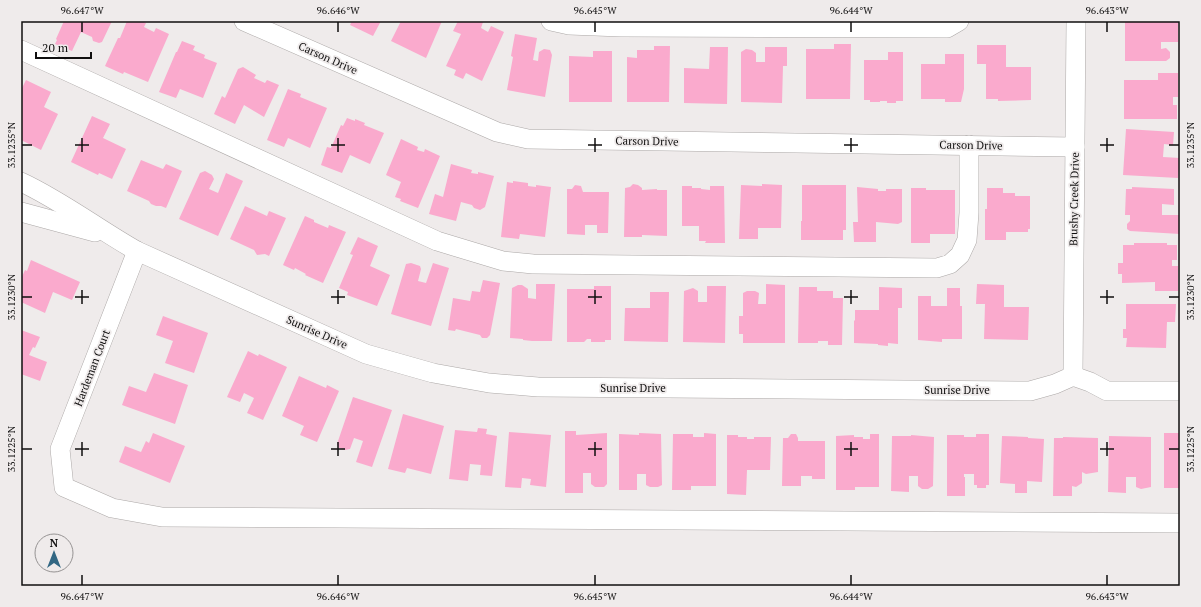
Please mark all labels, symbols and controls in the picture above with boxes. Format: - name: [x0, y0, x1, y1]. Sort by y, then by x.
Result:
- text: 96.647°W: [60, 4, 104, 17]
- text: 96.646°W: [316, 4, 360, 17]
- text: 96.645°W: [573, 4, 617, 17]
- text: 96.644°W: [829, 4, 873, 17]
- text: 96.643°W: [1085, 4, 1129, 17]
- scale bar: [36, 34, 91, 60]
- street label: Carson Drive: [296, 39, 360, 77]
- text: 20 m: [42, 40, 69, 55]
- text: 33.1235°N: [5, 121, 18, 168]
- text: 33.1235°N: [1184, 121, 1197, 168]
- street label: Carson Drive: [615, 133, 679, 149]
- street label: Carson Drive: [939, 137, 1003, 153]
- street label: Brushy Creek Drive: [1066, 152, 1082, 246]
- text: 33.1230°N: [5, 273, 18, 320]
- text: 33.1230°N: [1184, 273, 1197, 320]
- street label: Sunrise Drive: [284, 312, 350, 352]
- street label: Hardeman Court: [71, 328, 113, 408]
- street label: Sunrise Drive: [600, 381, 666, 395]
- street label: Sunrise Drive: [924, 383, 990, 397]
- text: 33.1225°N: [5, 425, 18, 472]
- text: 33.1225°N: [1184, 425, 1197, 472]
- north arrow: [34, 533, 74, 573]
- text: N: [50, 536, 59, 550]
- text: 96.647°W: [60, 590, 104, 603]
- text: 96.646°W: [316, 590, 360, 603]
- text: 96.645°W: [573, 590, 617, 603]
- text: 96.644°W: [829, 590, 873, 603]
- text: 96.643°W: [1085, 590, 1129, 603]

